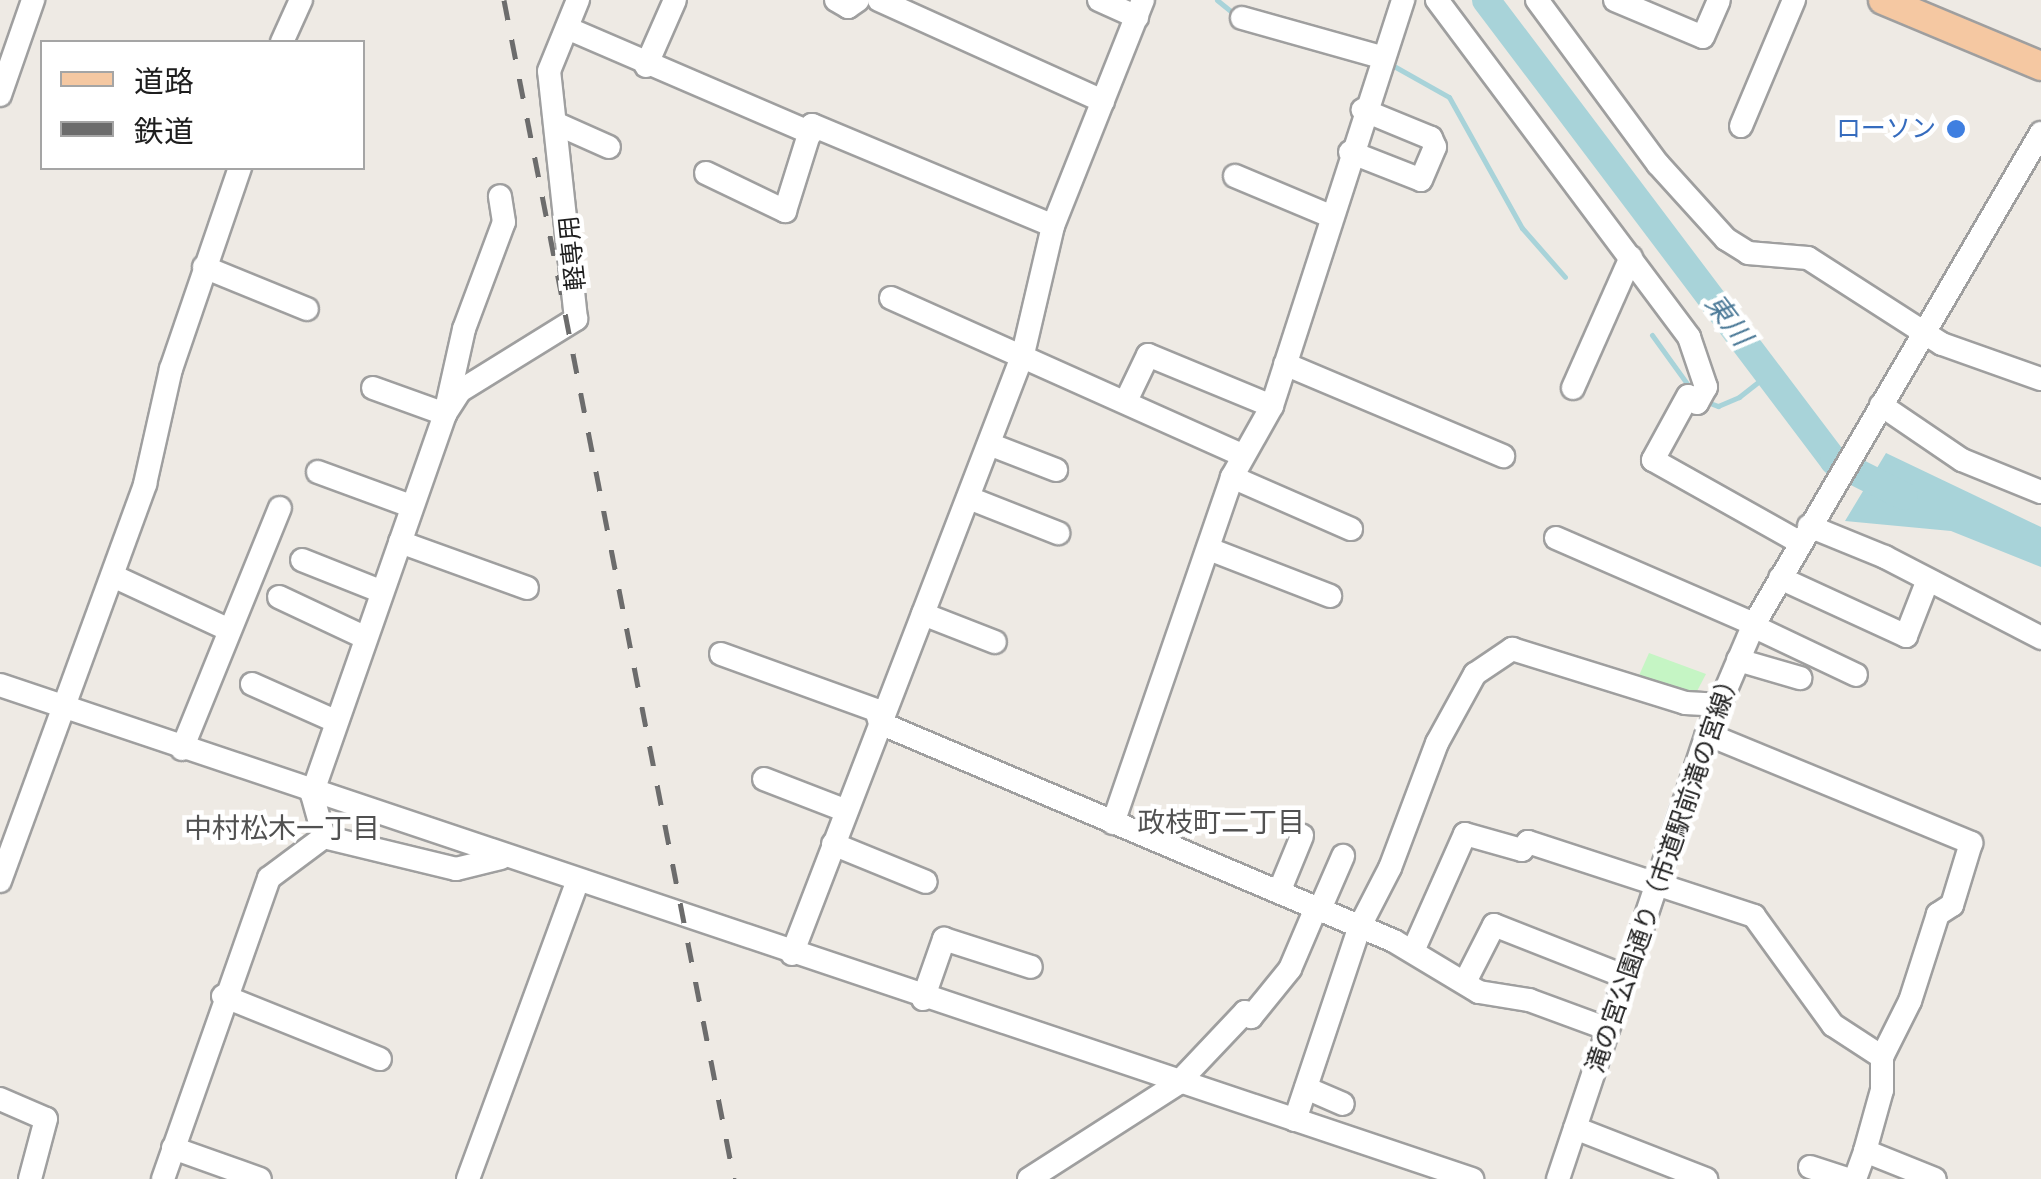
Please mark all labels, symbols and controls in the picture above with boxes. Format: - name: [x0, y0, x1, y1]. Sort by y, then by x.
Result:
- legend: [40, 40, 365, 170]
- text: 道路: [134, 62, 194, 101]
- text: 鉄道: [134, 112, 194, 151]
- place label: ローソン: [1836, 114, 1936, 144]
- marker: ローソン: [1945, 118, 1967, 140]
- street label: 軽専用: [554, 214, 592, 292]
- water label: 東川: [1698, 288, 1758, 352]
- street label: 滝の宮公園通り（市道駅前滝の宮線）: [1581, 665, 1747, 1077]
- district label: 政枝町二丁目: [1137, 806, 1305, 840]
- district label: 中村松木一丁目: [184, 812, 380, 846]

